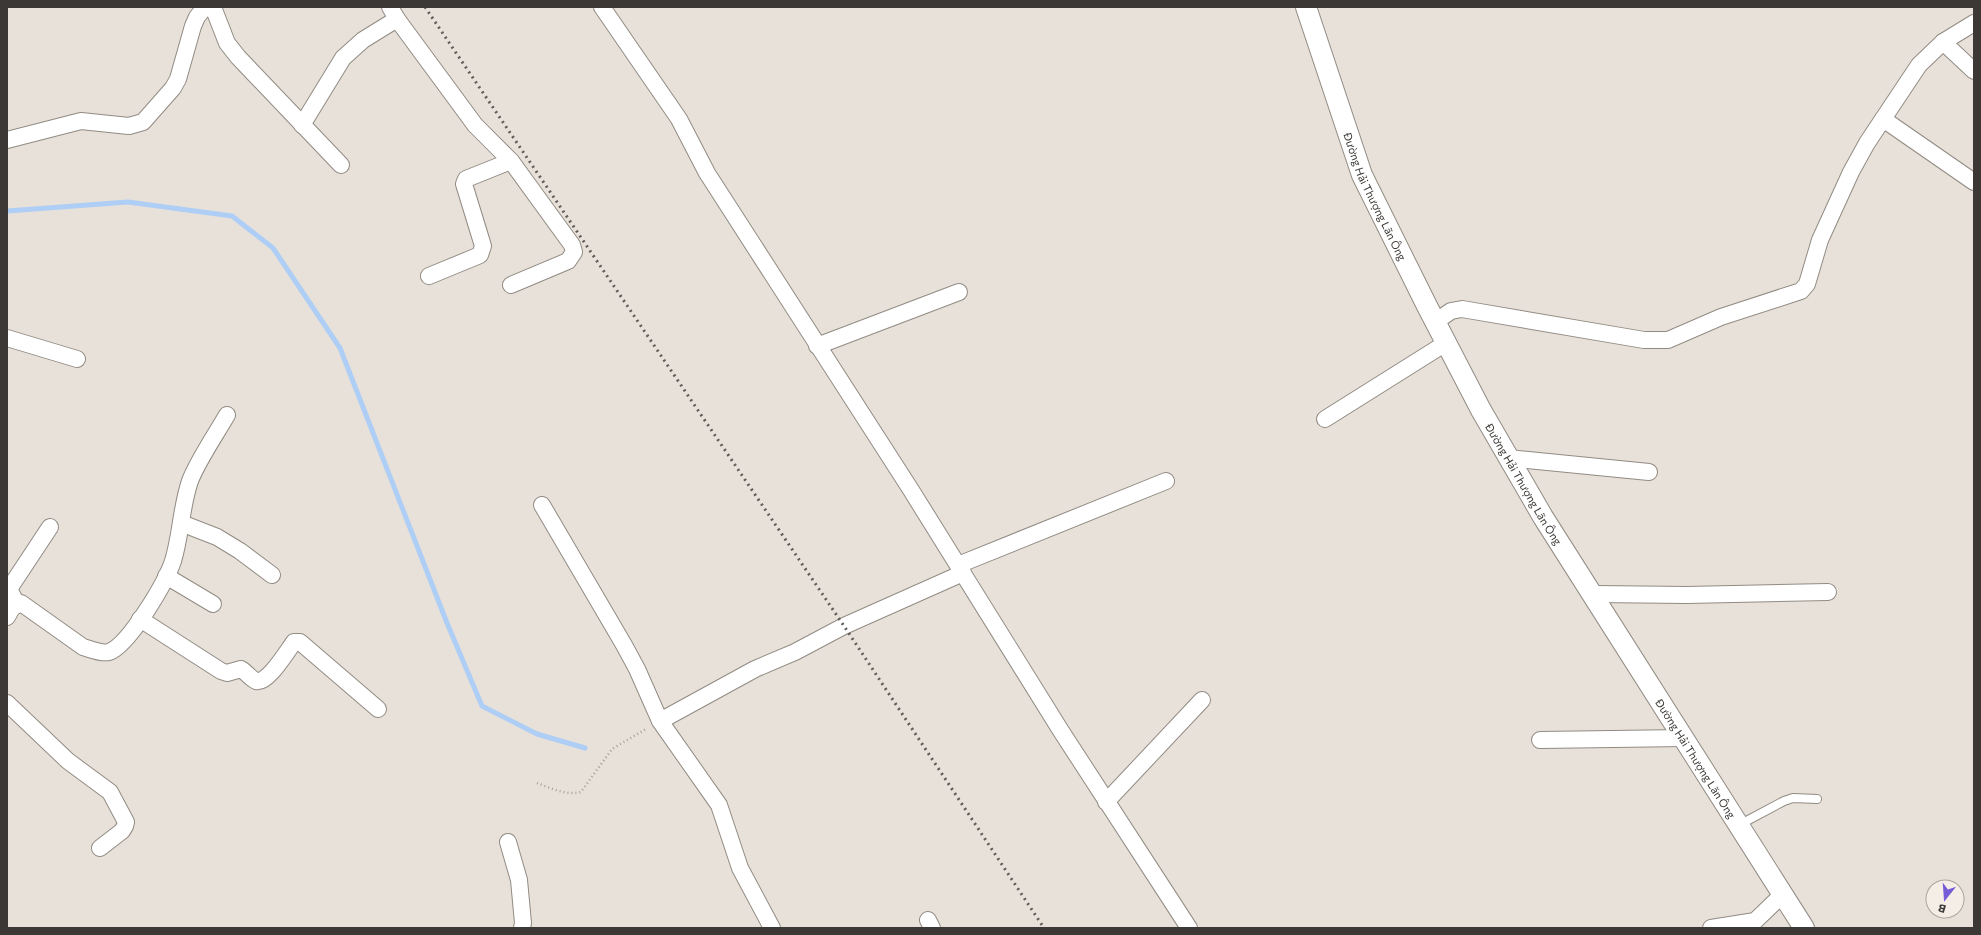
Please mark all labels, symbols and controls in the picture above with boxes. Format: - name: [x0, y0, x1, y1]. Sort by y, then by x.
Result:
- street label: Đường Hải Thượng Lãn Ông: [1341, 130, 1410, 262]
- street label: Đường Hải Thượng Lãn Ông: [1483, 420, 1565, 547]
- street label: Đường Hải Thượng Lãn Ông: [1653, 695, 1739, 820]
- north arrow: [1925, 879, 1965, 919]
- text: B: [1937, 902, 1947, 916]

